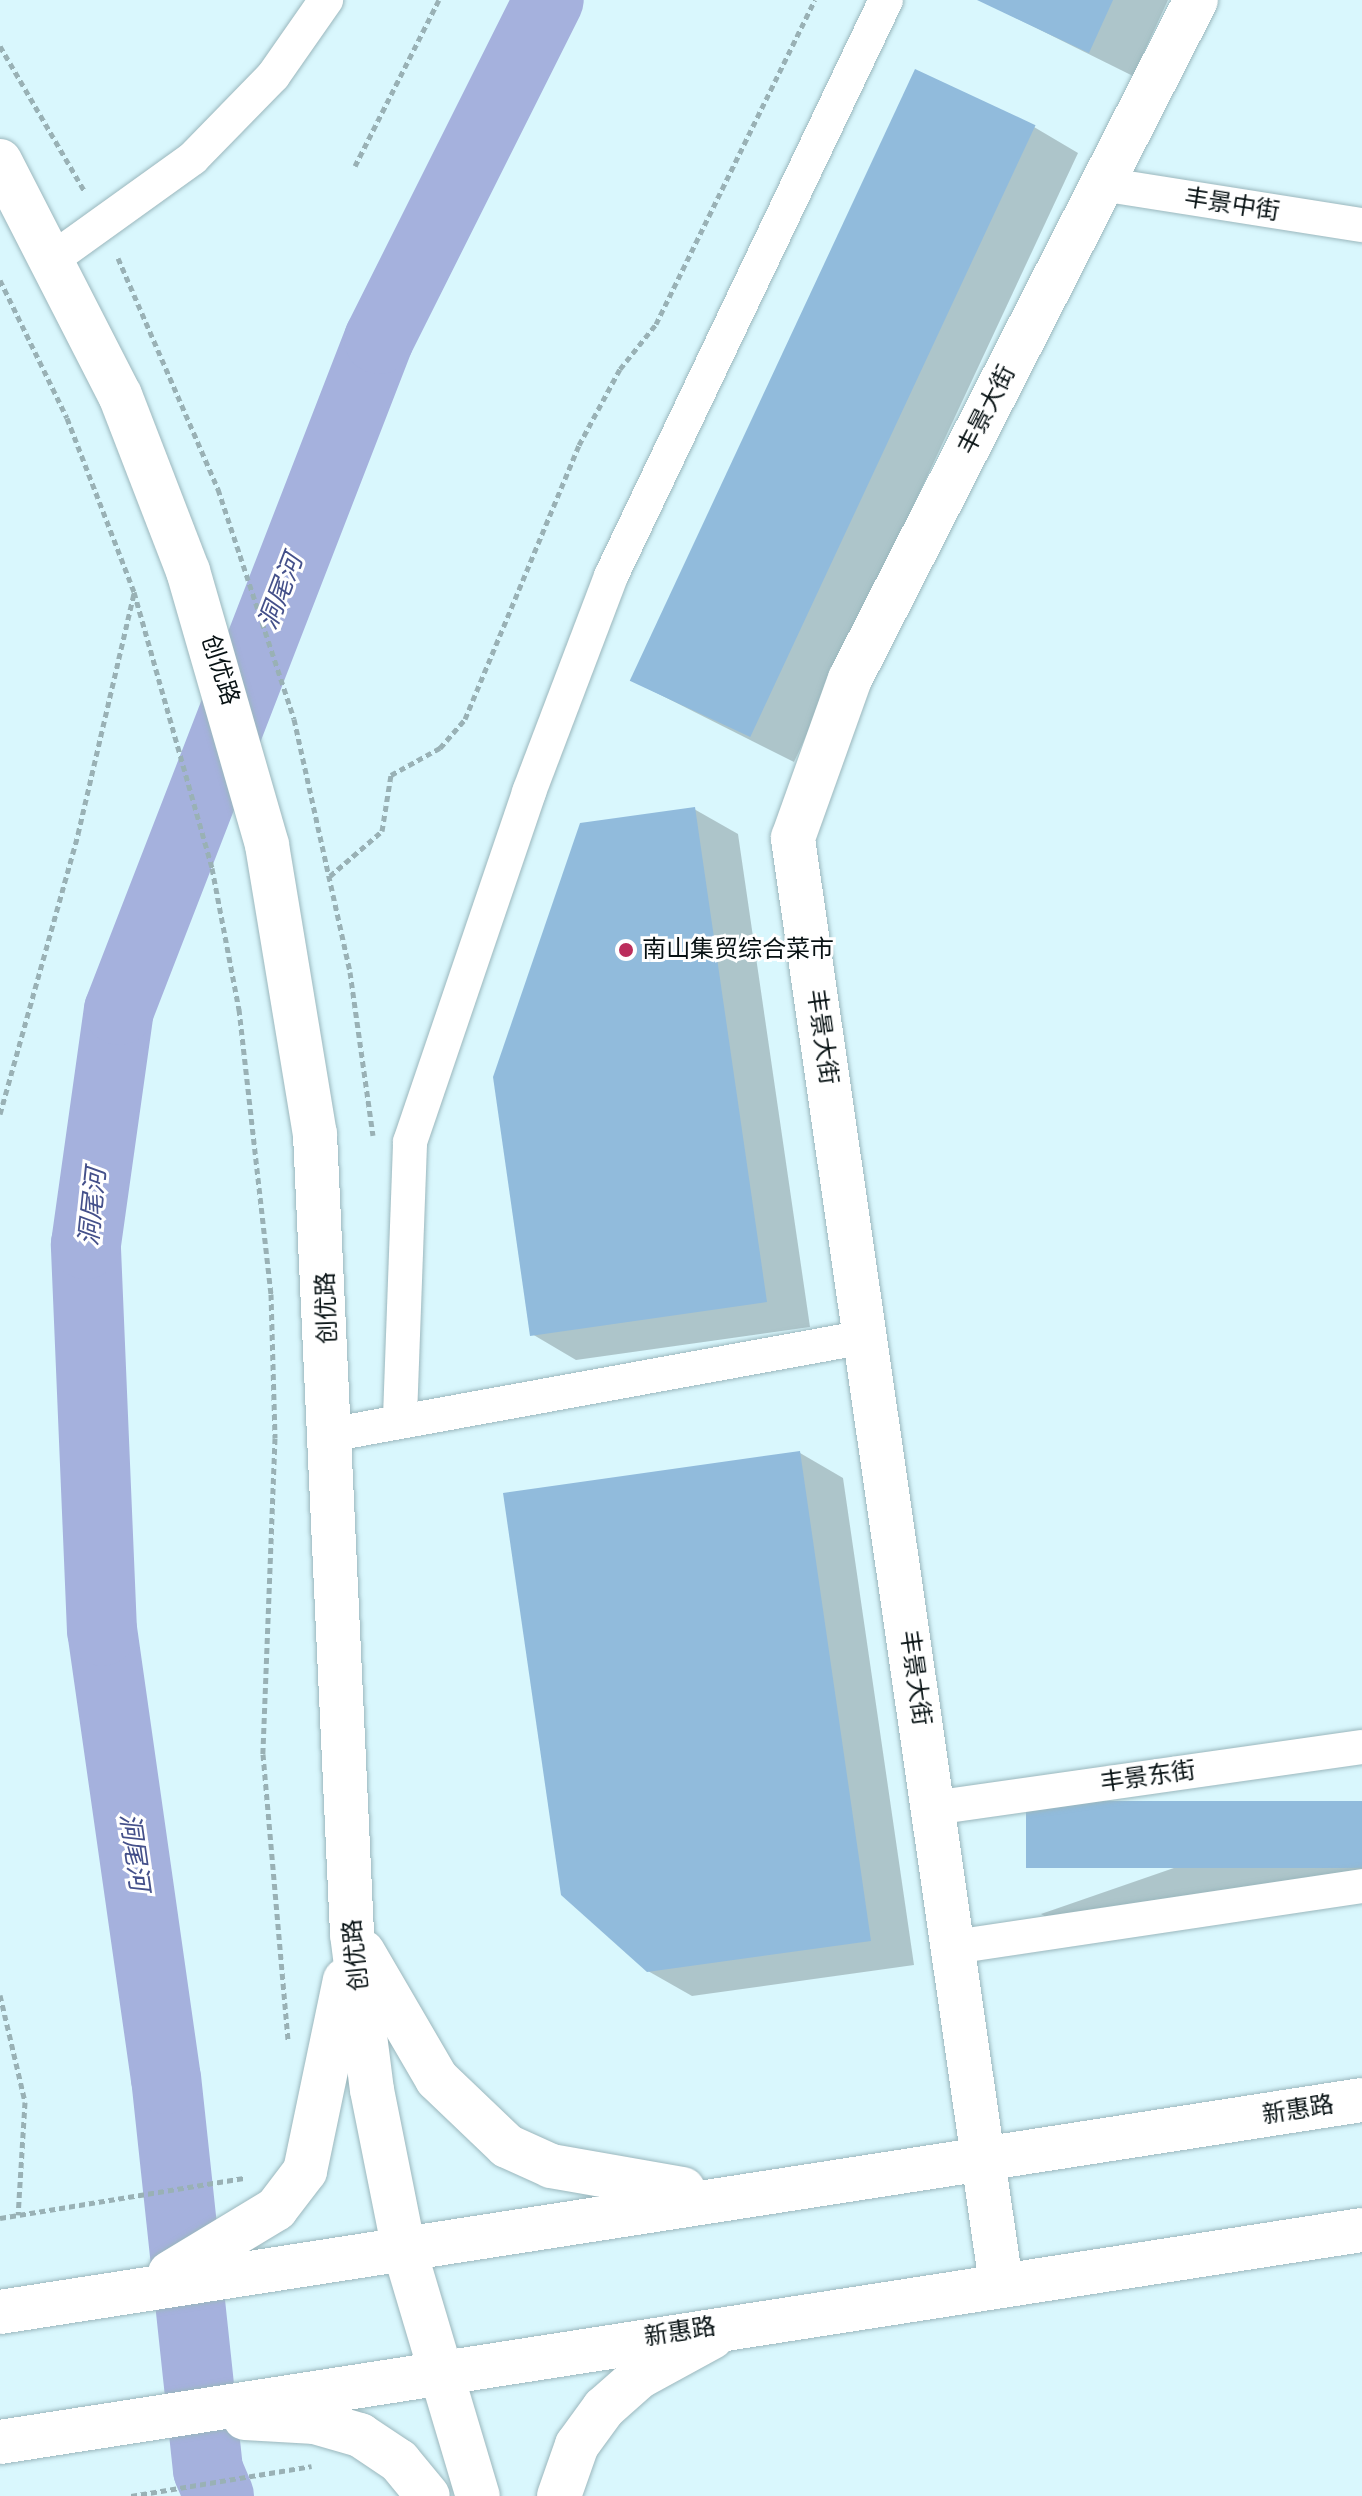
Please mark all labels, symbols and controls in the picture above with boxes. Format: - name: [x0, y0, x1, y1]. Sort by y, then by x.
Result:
- street label: 丰景中街: [1182, 183, 1282, 227]
- street label: 丰景大街: [952, 361, 1022, 459]
- water label: 洞尾河: [252, 550, 310, 634]
- street label: 创优路: [195, 631, 245, 709]
- place label: 南山集贸综合菜市: [642, 936, 834, 964]
- marker: 南山集贸综合菜市: [617, 941, 635, 959]
- street label: 丰景大街: [801, 987, 843, 1087]
- water label: 洞尾河: [73, 1167, 113, 1247]
- street label: 创优路: [311, 1272, 343, 1344]
- street label: 丰景大街: [894, 1628, 936, 1728]
- street label: 丰景东街: [1098, 1756, 1198, 1798]
- water label: 洞尾河: [113, 1811, 155, 1893]
- street label: 创优路: [338, 1918, 374, 1992]
- street label: 新惠路: [1260, 2090, 1336, 2130]
- street label: 新惠路: [642, 2312, 718, 2352]

